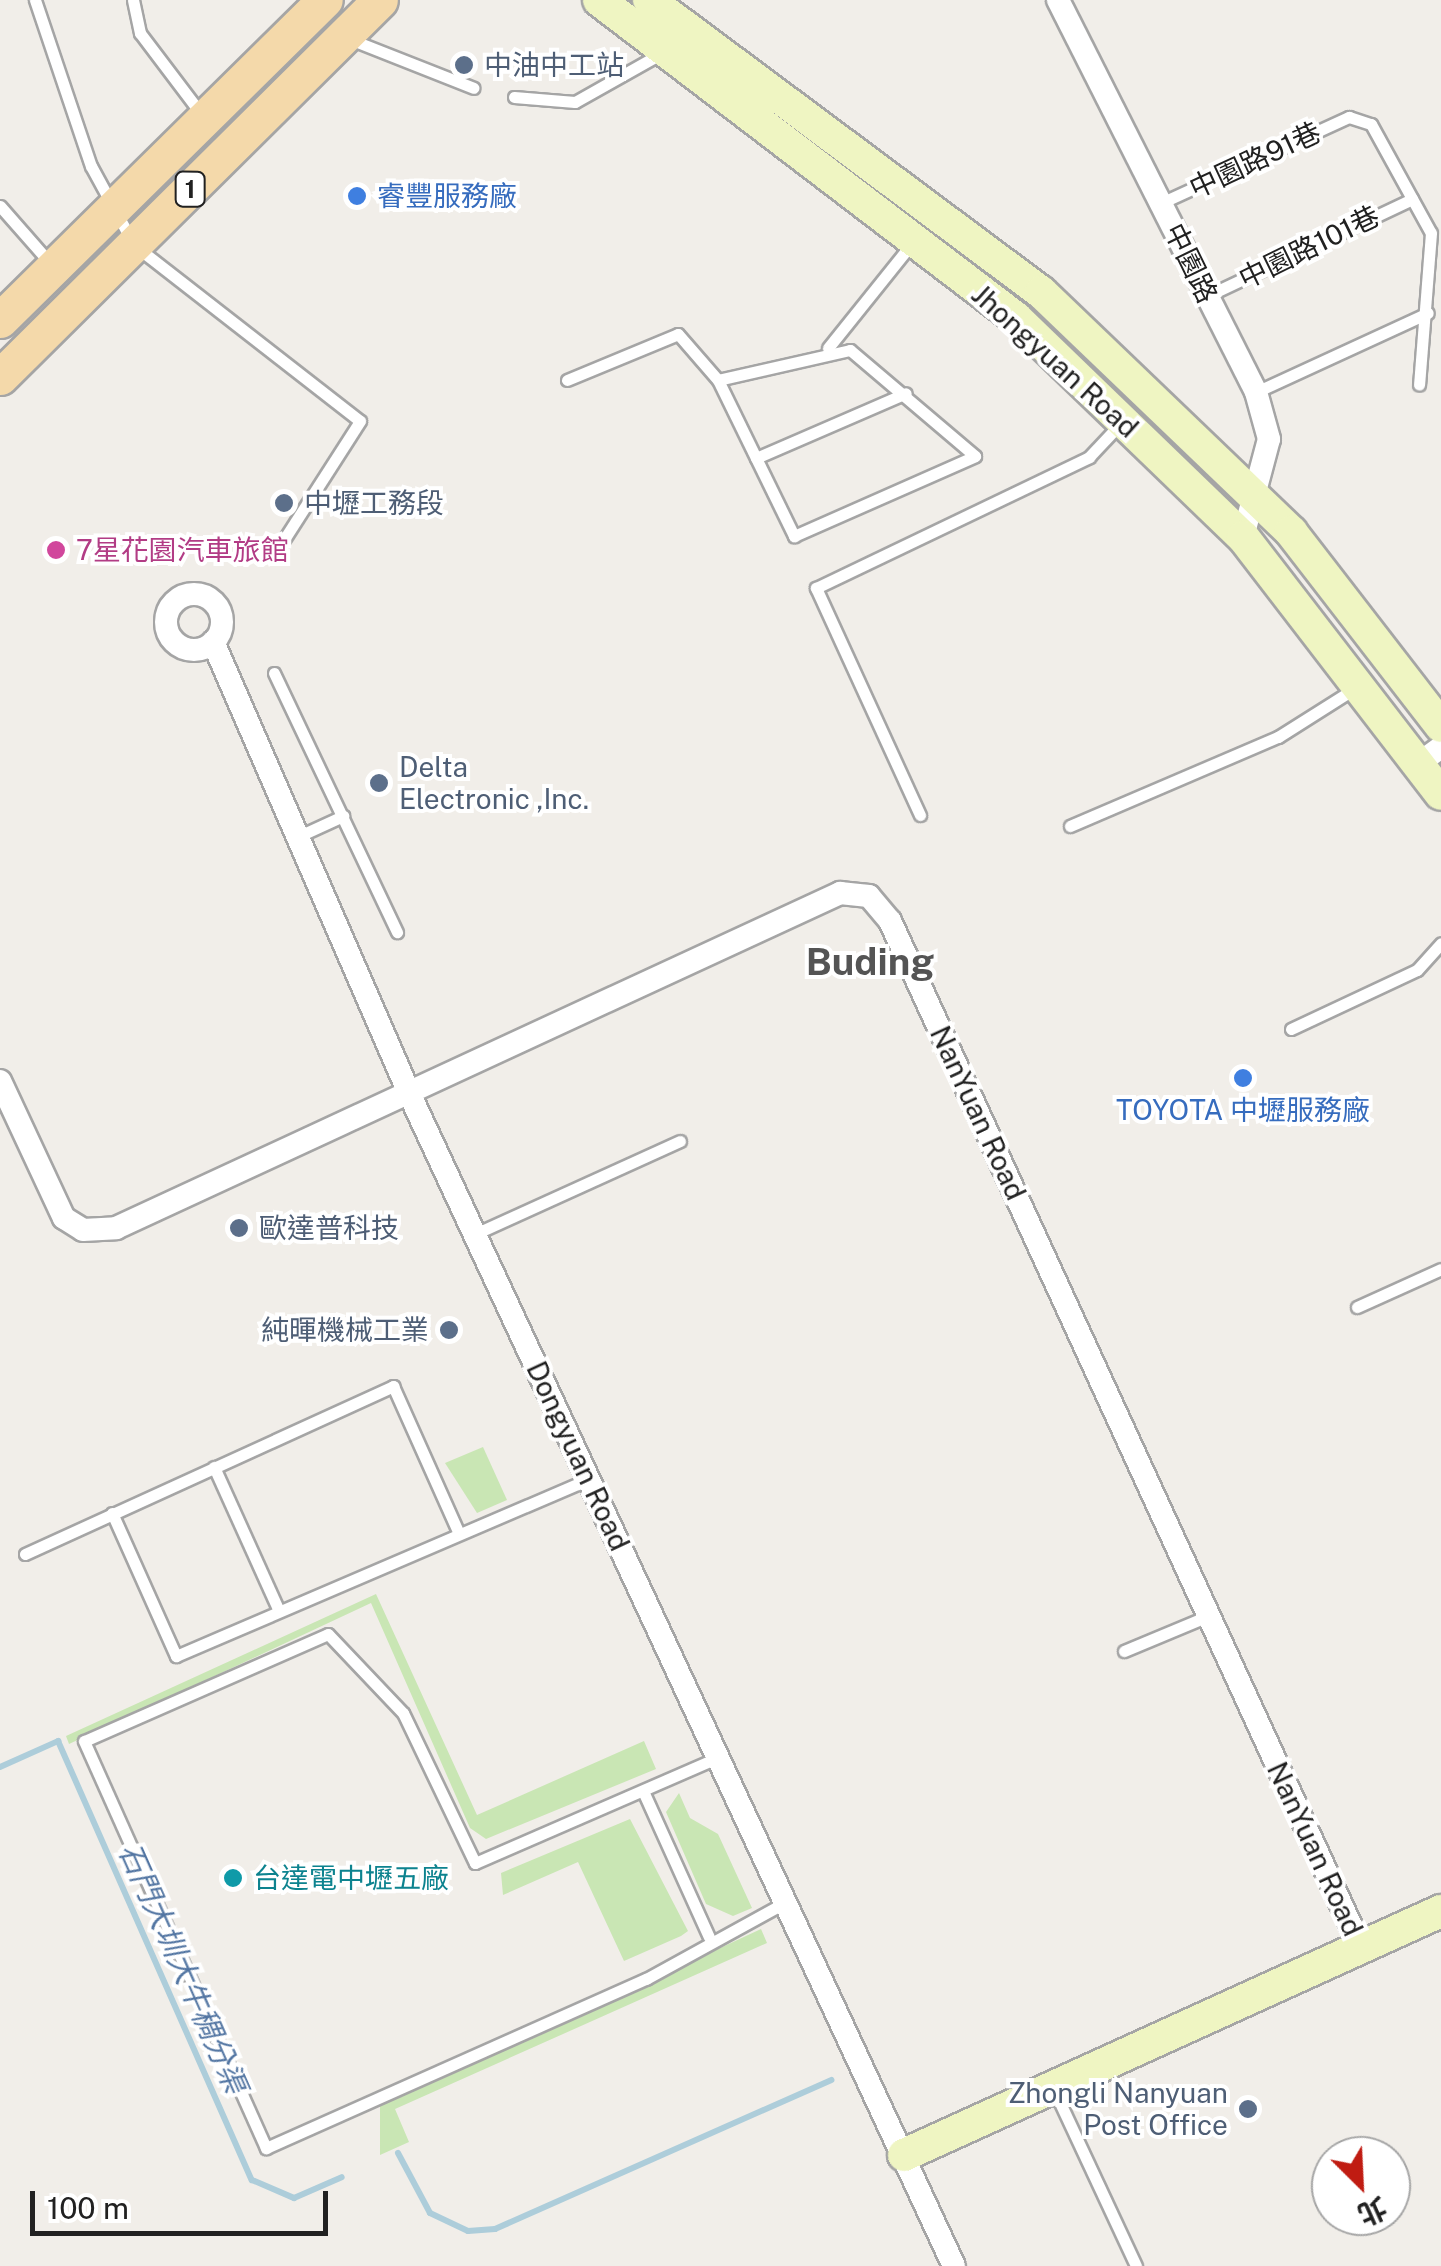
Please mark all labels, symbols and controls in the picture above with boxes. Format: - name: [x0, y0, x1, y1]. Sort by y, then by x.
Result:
- place label: 中油中工站: [484, 48, 624, 82]
- marker: 中油中工站: [453, 54, 475, 76]
- street label: 中園路91巷: [1184, 115, 1326, 205]
- road number: 1: [172, 169, 208, 209]
- place label: 睿豐服務廠: [377, 179, 517, 213]
- marker: 睿豐服務廠: [346, 185, 368, 207]
- street label: 中園路101巷: [1233, 199, 1385, 295]
- street label: 中園路: [1157, 218, 1225, 308]
- street label: Jhongyuan Road: [965, 277, 1145, 445]
- place label: 中壢工務段: [304, 486, 444, 520]
- marker: 中壢工務段: [273, 492, 295, 514]
- place label: 7星花園汽車旅館: [76, 533, 289, 567]
- marker: 7星花園汽車旅館: [45, 539, 67, 561]
- place label: Delta Electronic ,Inc.: [399, 750, 589, 816]
- marker: Delta Electronic ,Inc.: [368, 772, 390, 794]
- district label: Buding: [806, 939, 934, 985]
- street label: NanYuan Road: [923, 1021, 1033, 1205]
- marker: TOYOTA 中壢服務廠: [1232, 1067, 1254, 1089]
- place label: TOYOTA 中壢服務廠: [1116, 1093, 1370, 1127]
- place label: 歐達普科技: [259, 1211, 399, 1245]
- marker: 歐達普科技: [228, 1217, 250, 1239]
- place label: 純暉機械工業: [261, 1313, 429, 1347]
- marker: 純暉機械工業: [438, 1319, 460, 1341]
- street label: Dongyuan Road: [519, 1356, 637, 1556]
- street label: NanYuan Road: [1260, 1757, 1370, 1941]
- water label: 石門大圳大牛稠分渠: [112, 1837, 254, 2099]
- place label: 台達電中壢五廠: [253, 1861, 449, 1895]
- marker: 台達電中壢五廠: [222, 1867, 244, 1889]
- place label: Zhongli Nanyuan Post Office: [1008, 2076, 1228, 2142]
- marker: Zhongli Nanyuan Post Office: [1237, 2098, 1259, 2120]
- north arrow: [1311, 2136, 1411, 2236]
- scale bar: [35, 2171, 332, 2233]
- text: 100 m: [47, 2190, 129, 2226]
- text: 北: [1353, 2191, 1392, 2233]

